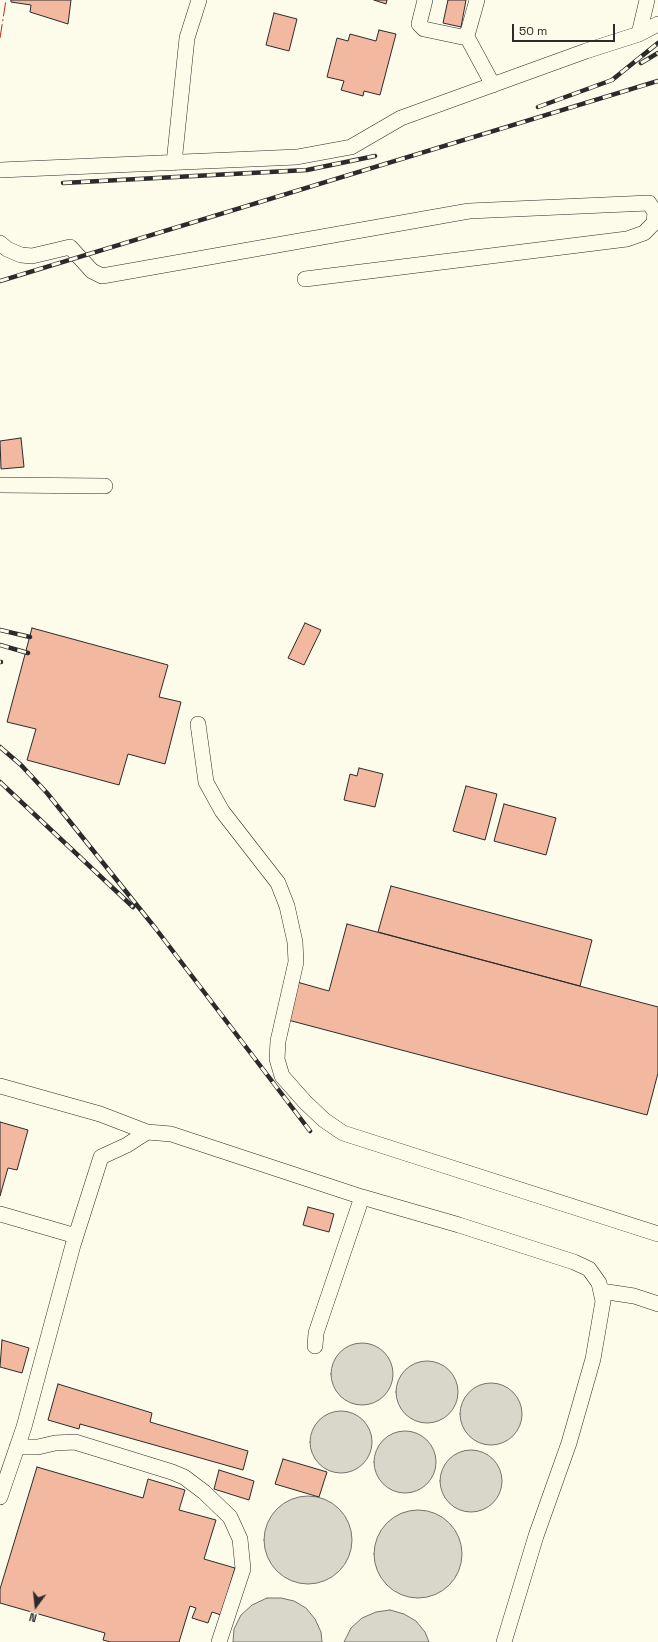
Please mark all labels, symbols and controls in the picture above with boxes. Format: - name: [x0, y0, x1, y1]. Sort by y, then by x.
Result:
- scale bar: [514, 16, 617, 42]
- text: 50 m: [519, 23, 547, 39]
- north arrow: [16, 1586, 56, 1626]
- text: N: [28, 1610, 38, 1625]

